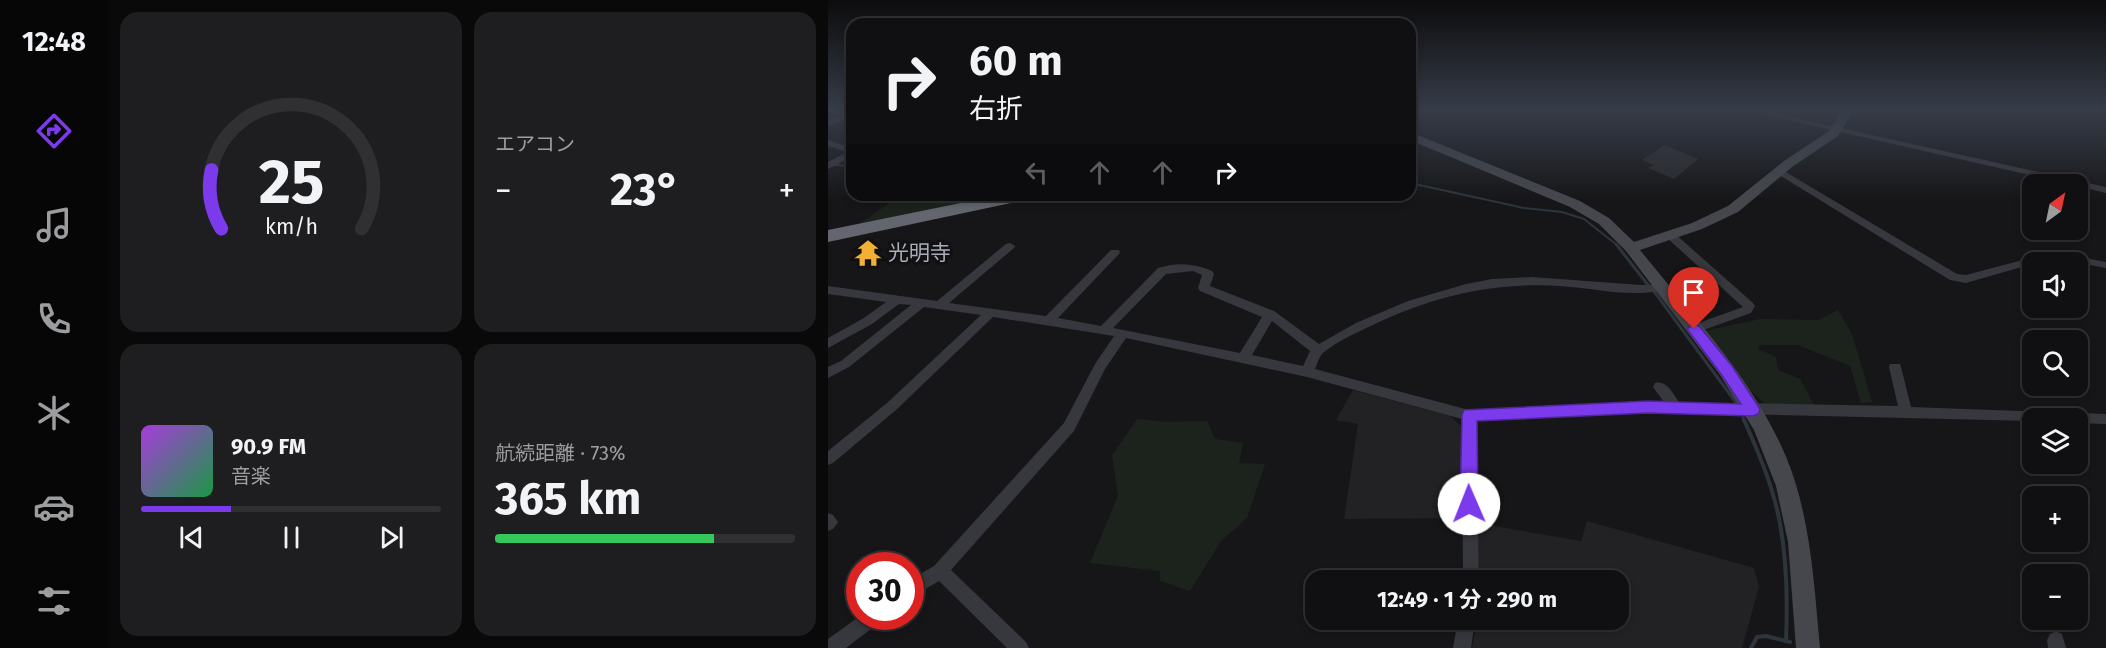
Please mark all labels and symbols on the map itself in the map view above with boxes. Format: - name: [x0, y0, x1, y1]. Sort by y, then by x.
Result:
- north arrow: [2022, 174, 2088, 240]
- temple icon: 光明寺: [853, 238, 883, 268]
- place label: 光明寺: [888, 240, 951, 266]
- pin: [1668, 267, 1719, 329]
- position arrow: [1437, 472, 1501, 536]
- speed limit sign: 30: [846, 552, 924, 630]

